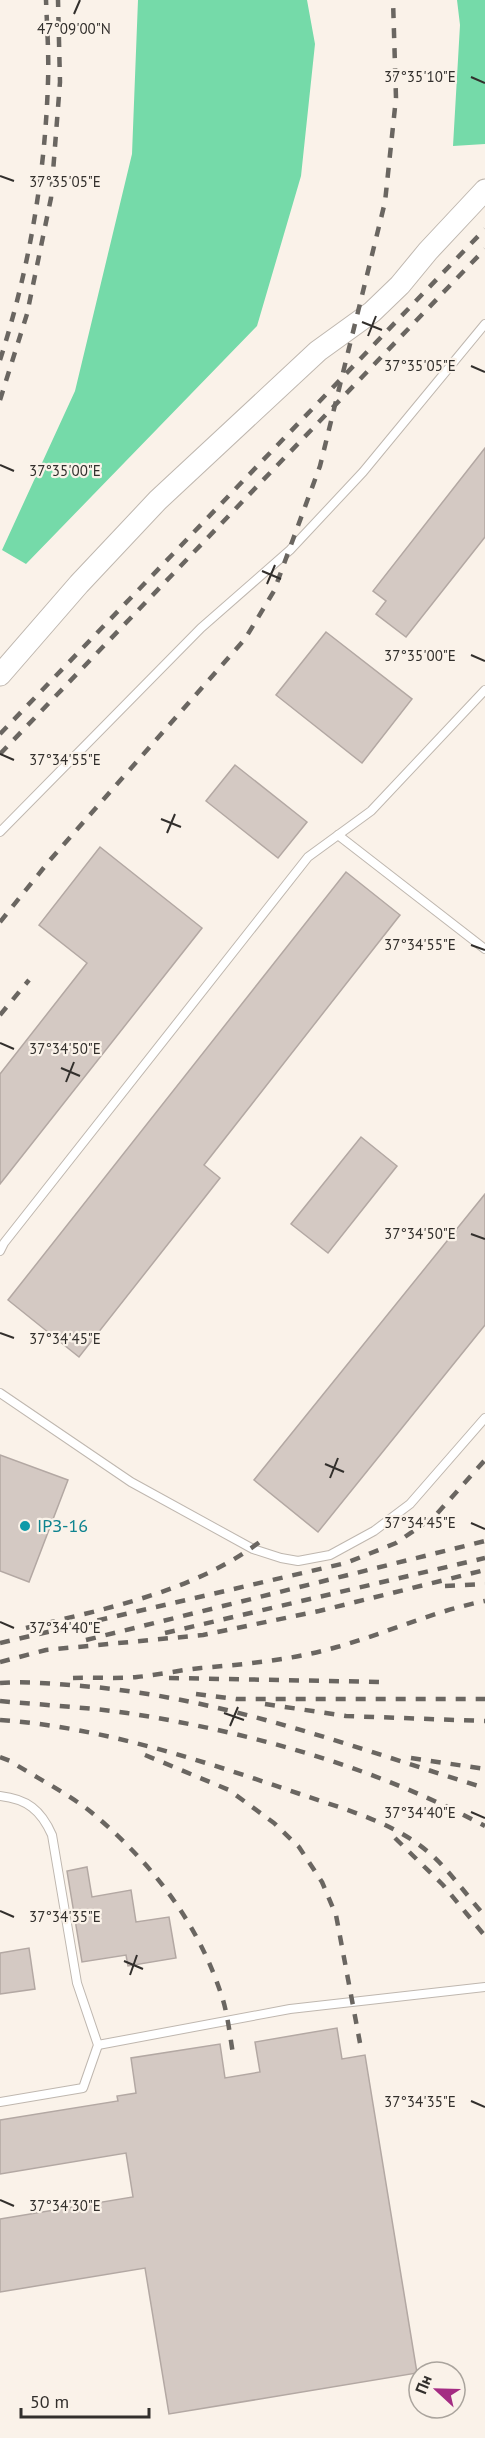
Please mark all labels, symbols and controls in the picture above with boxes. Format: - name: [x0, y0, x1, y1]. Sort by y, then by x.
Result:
- text: 47°09'00"N: [37, 19, 111, 38]
- text: 37°35'10"E: [384, 67, 456, 86]
- text: 37°35'05"E: [29, 172, 101, 191]
- text: 37°35'05"E: [384, 356, 456, 375]
- text: 37°35'00"E: [29, 461, 101, 480]
- text: 37°35'00"E: [384, 646, 456, 665]
- text: 37°34'55"E: [29, 750, 101, 769]
- text: 37°34'55"E: [384, 935, 456, 954]
- text: 37°34'50"E: [29, 1039, 101, 1058]
- text: 37°34'50"E: [384, 1224, 456, 1243]
- text: 37°34'45"E: [29, 1329, 101, 1348]
- text: 37°34'45"E: [384, 1513, 456, 1532]
- place label: ІРЗ-16: [37, 1514, 88, 1537]
- marker: ІРЗ-16: [18, 1519, 32, 1533]
- text: 37°34'40"E: [29, 1618, 101, 1637]
- text: 37°34'40"E: [384, 1803, 456, 1822]
- text: 37°34'35"E: [29, 1907, 101, 1926]
- text: 37°34'35"E: [384, 2092, 456, 2111]
- text: 37°34'30"E: [29, 2196, 101, 2215]
- north arrow: [407, 2360, 467, 2420]
- text: Пн: [410, 2372, 436, 2397]
- scale bar: [21, 2381, 148, 2419]
- text: 50 m: [30, 2390, 69, 2413]

